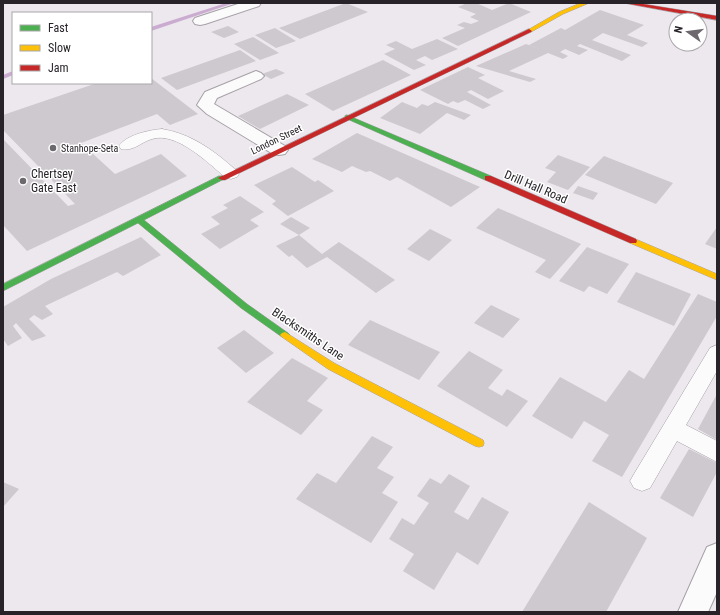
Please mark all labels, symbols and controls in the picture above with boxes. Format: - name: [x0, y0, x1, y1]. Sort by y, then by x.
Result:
- legend: [12, 12, 152, 84]
- north arrow: [668, 12, 708, 52]
- text: Fast: [48, 21, 69, 35]
- text: N: [672, 25, 686, 35]
- text: Slow: [48, 41, 71, 55]
- text: Jam: [48, 61, 69, 75]
- street label: London Street: [249, 122, 303, 156]
- marker: Stanhope-Seta: [48, 143, 58, 153]
- place label: Stanhope-Seta: [61, 143, 119, 154]
- place label: Chertsey Gate East: [31, 167, 77, 195]
- street label: Drill Hall Road: [502, 167, 570, 207]
- marker: Chertsey Gate East: [18, 176, 28, 186]
- street label: Blacksmiths Lane: [269, 305, 347, 363]

